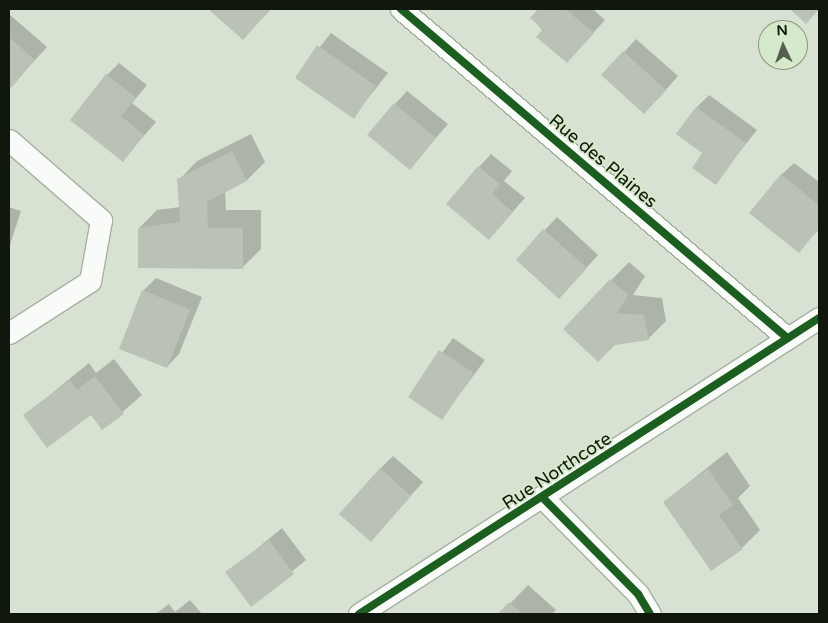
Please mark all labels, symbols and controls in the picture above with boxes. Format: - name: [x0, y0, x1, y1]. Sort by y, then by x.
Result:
- north arrow: [758, 20, 808, 70]
- text: N: [776, 22, 788, 39]
- street label: Rue des Plaines: [545, 110, 661, 212]
- street label: Rue Northcote: [498, 428, 616, 514]

